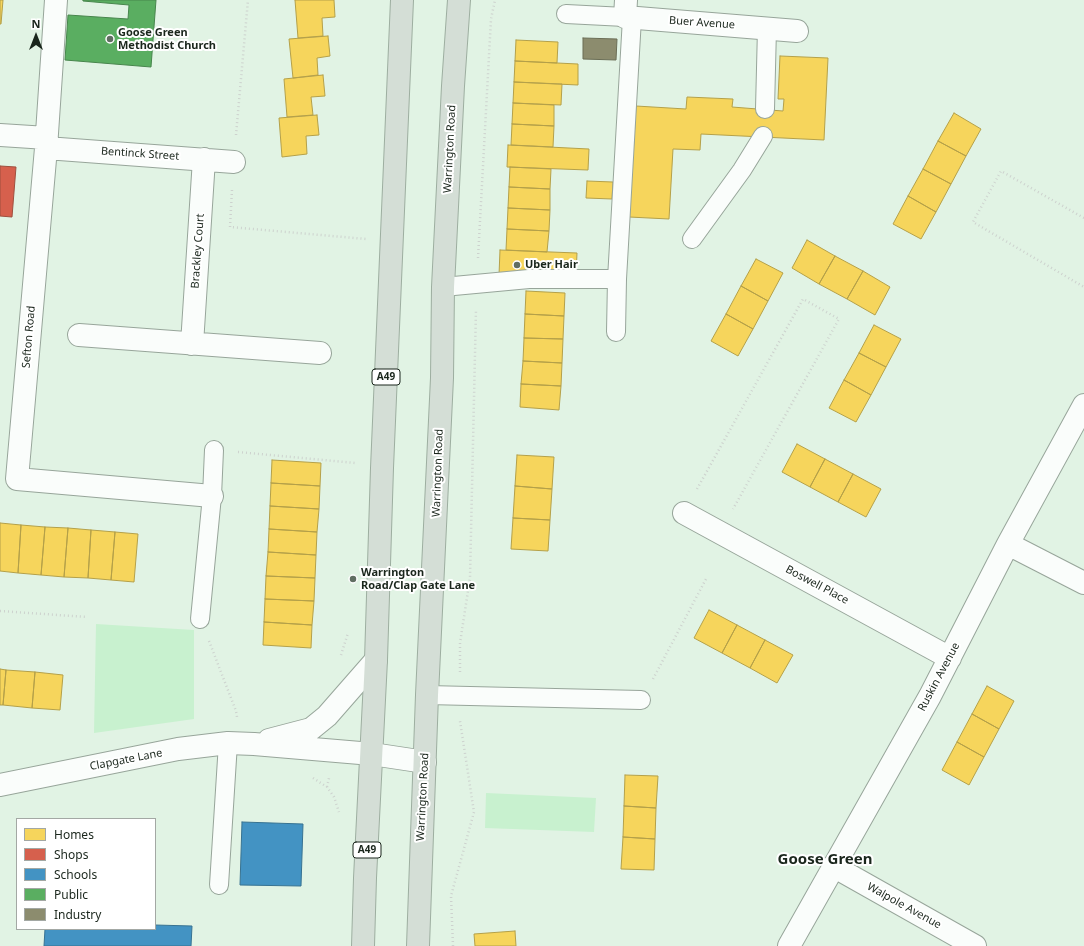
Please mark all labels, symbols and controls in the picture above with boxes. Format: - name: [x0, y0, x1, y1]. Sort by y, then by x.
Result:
- street label: Buer Avenue: [669, 14, 735, 32]
- north arrow: [16, 16, 56, 56]
- text: N: [32, 16, 40, 31]
- place label: Goose Green Methodist Church: [118, 26, 216, 52]
- marker: Goose Green Methodist Church: [105, 34, 115, 44]
- street label: Warrington Road: [441, 105, 459, 193]
- street label: Bentinck Street: [100, 145, 180, 163]
- street label: Brackley Court: [189, 213, 207, 289]
- place label: Uber Hair: [525, 258, 578, 272]
- marker: Uber Hair: [512, 260, 522, 270]
- street label: Sefton Road: [20, 305, 38, 369]
- road number: A49: [372, 369, 400, 385]
- street label: Warrington Road: [430, 429, 446, 517]
- street label: Boswell Place: [783, 563, 851, 607]
- place label: Warrington Road/Clap Gate Lane: [361, 566, 475, 592]
- marker: Warrington Road/Clap Gate Lane: [348, 574, 358, 584]
- street label: Ruskin Avenue: [915, 640, 963, 714]
- street label: Clapgate Lane: [89, 746, 163, 774]
- street label: Warrington Road: [414, 753, 432, 841]
- legend: [16, 818, 156, 930]
- text: Homes: [54, 826, 94, 843]
- road number: A49: [353, 842, 381, 858]
- text: Shops: [54, 846, 88, 863]
- district label: Goose Green: [778, 851, 872, 869]
- text: Schools: [54, 866, 97, 883]
- street label: Walpole Avenue: [865, 880, 943, 932]
- text: Public: [54, 886, 88, 903]
- text: Industry: [54, 906, 101, 923]

